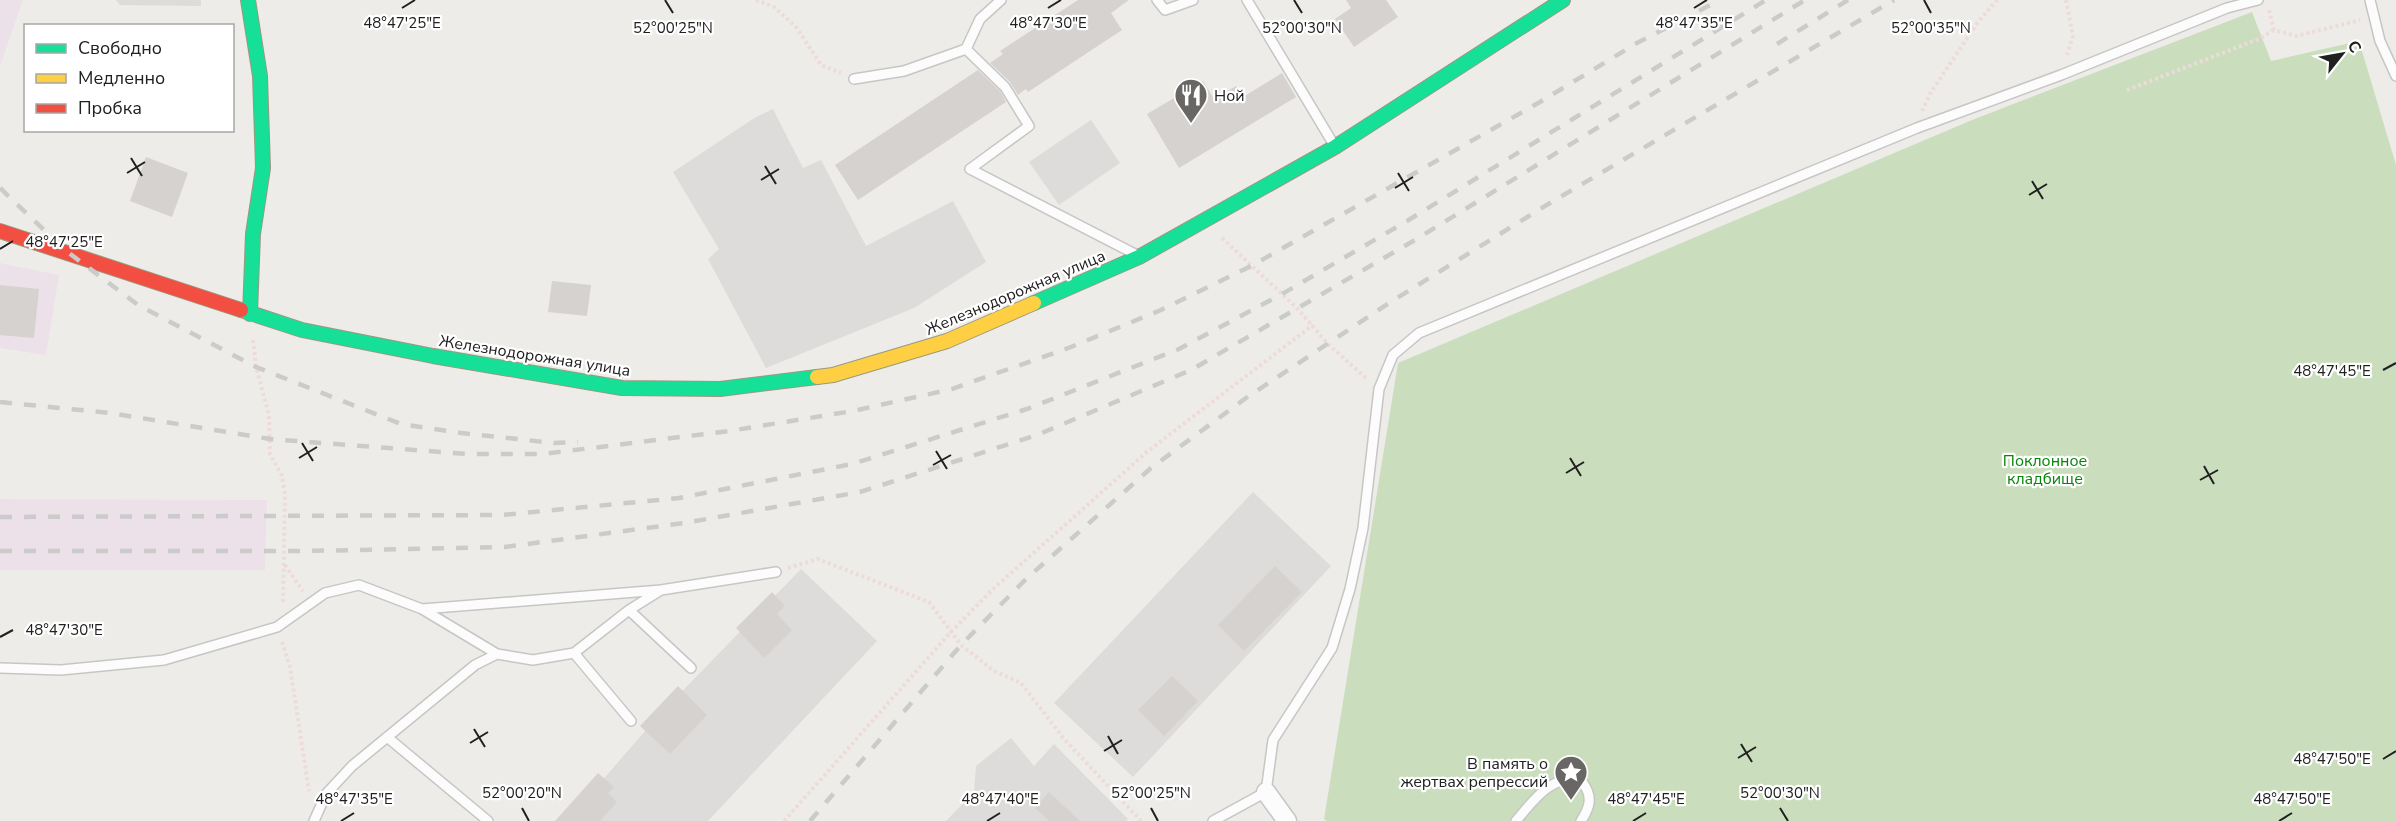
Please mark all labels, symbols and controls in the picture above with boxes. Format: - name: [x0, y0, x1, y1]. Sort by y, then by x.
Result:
- text: 48°47'25"E: [363, 13, 441, 33]
- text: 48°47'30"E: [1009, 13, 1087, 33]
- text: 48°47'35"E: [1655, 13, 1733, 33]
- text: 52°00'25"N: [633, 18, 713, 38]
- text: 52°00'30"N: [1262, 18, 1342, 38]
- text: 52°00'35"N: [1891, 18, 1971, 38]
- legend: [24, 24, 234, 132]
- north arrow: [2312, 24, 2372, 84]
- text: Свободно: [78, 36, 162, 60]
- text: С: [2342, 36, 2366, 57]
- text: Медленно: [78, 66, 165, 90]
- restaurant icon: Ной: [1173, 77, 1209, 124]
- place label: Ной: [1214, 85, 1245, 107]
- text: Пробка: [78, 96, 142, 120]
- text: 48°47'25"E: [25, 232, 103, 252]
- street label: Железнодорожная улица: [922, 245, 1109, 341]
- street label: Железнодорожная улица: [438, 330, 632, 382]
- text: 48°47'45"E: [2293, 361, 2371, 381]
- park label: Поклонное кладбище: [2003, 450, 2087, 490]
- text: 48°47'30"E: [25, 620, 103, 640]
- text: 48°47'50"E: [2293, 749, 2371, 769]
- place label: В память о жертвах репрессий: [1401, 753, 1548, 793]
- place icon: В память о жертвах репрессий: [1553, 754, 1589, 801]
- text: 52°00'20"N: [482, 783, 562, 803]
- text: 52°00'25"N: [1111, 783, 1191, 803]
- text: 52°00'30"N: [1740, 783, 1820, 803]
- text: 48°47'35"E: [315, 789, 393, 809]
- text: 48°47'40"E: [961, 789, 1039, 809]
- text: 48°47'45"E: [1607, 789, 1685, 809]
- text: 48°47'50"E: [2253, 789, 2331, 809]

